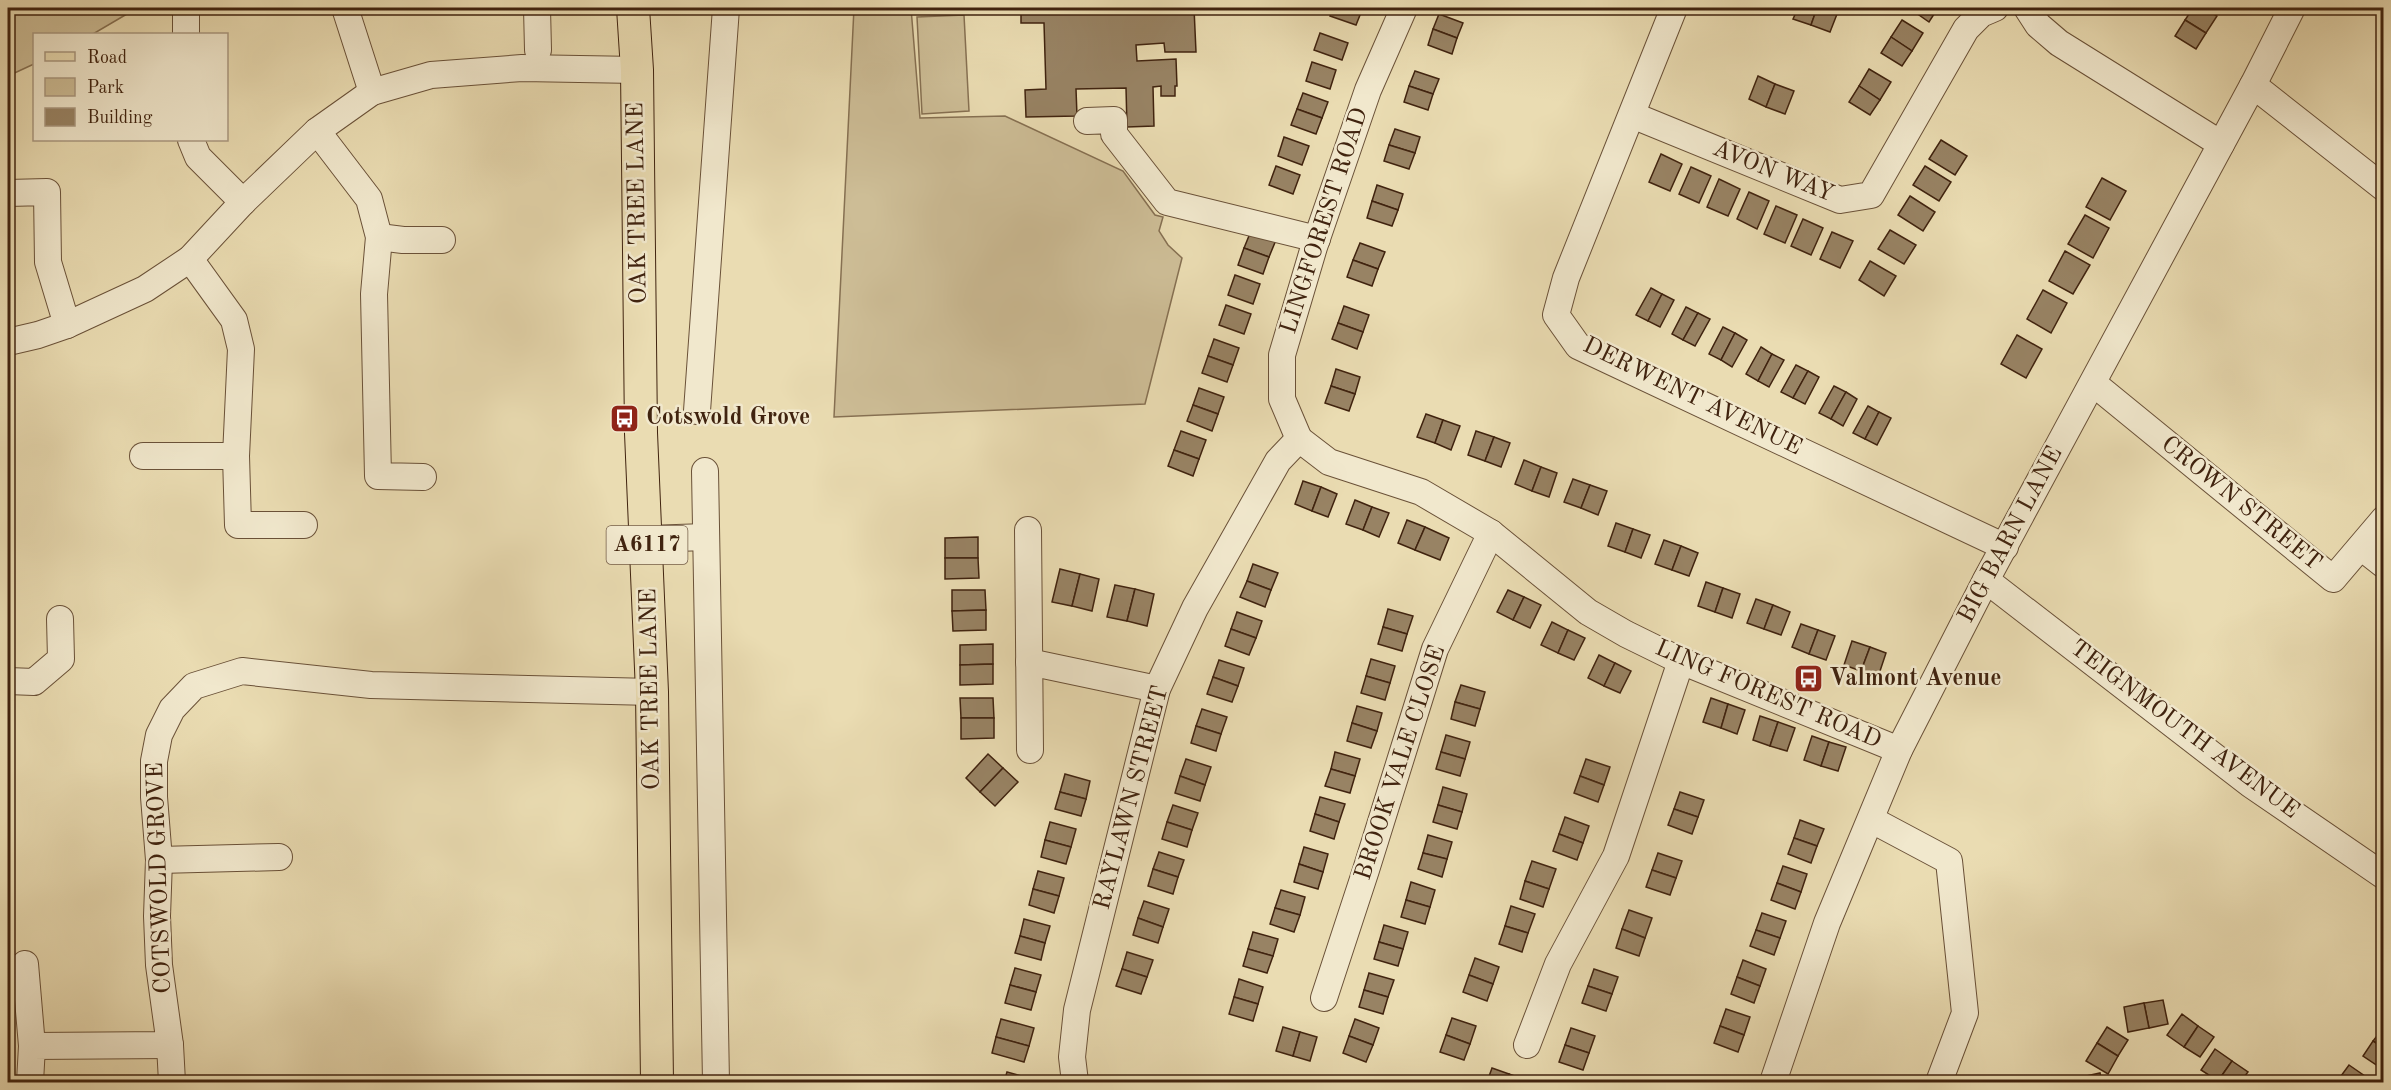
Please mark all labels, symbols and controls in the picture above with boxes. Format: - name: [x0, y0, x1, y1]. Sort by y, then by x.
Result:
- legend: [33, 33, 228, 141]
- text: Road: [87, 49, 127, 67]
- text: Park: [87, 79, 124, 97]
- street label: OAK TREE LANE: [624, 102, 652, 304]
- street label: LINGFOREST ROAD: [1277, 105, 1373, 337]
- text: Building: [87, 109, 153, 127]
- street label: AVON WAY: [1709, 137, 1837, 207]
- street label: DERWENT AVENUE: [1579, 334, 1805, 460]
- bus stop icon: Cotswold Grove: [609, 402, 641, 434]
- place label: Cotswold Grove: [646, 406, 810, 430]
- street label: CROWN STREET: [2156, 432, 2326, 576]
- street label: BIG BARN LANE: [1954, 443, 2068, 627]
- road number: A6117: [606, 526, 688, 564]
- street label: OAK TREE LANE: [637, 588, 665, 790]
- street label: LING FOREST ROAD: [1651, 636, 1885, 754]
- street label: TEIGNMOUTH AVENUE: [2065, 636, 2303, 824]
- street label: BROOK VALE CLOSE: [1352, 643, 1450, 883]
- bus stop icon: Valmont Avenue: [1792, 663, 1824, 695]
- place label: Valmont Avenue: [1829, 667, 2002, 691]
- street label: RAYLAWN STREET: [1091, 683, 1173, 913]
- street label: COTSWOLD GROVE: [144, 762, 176, 994]

